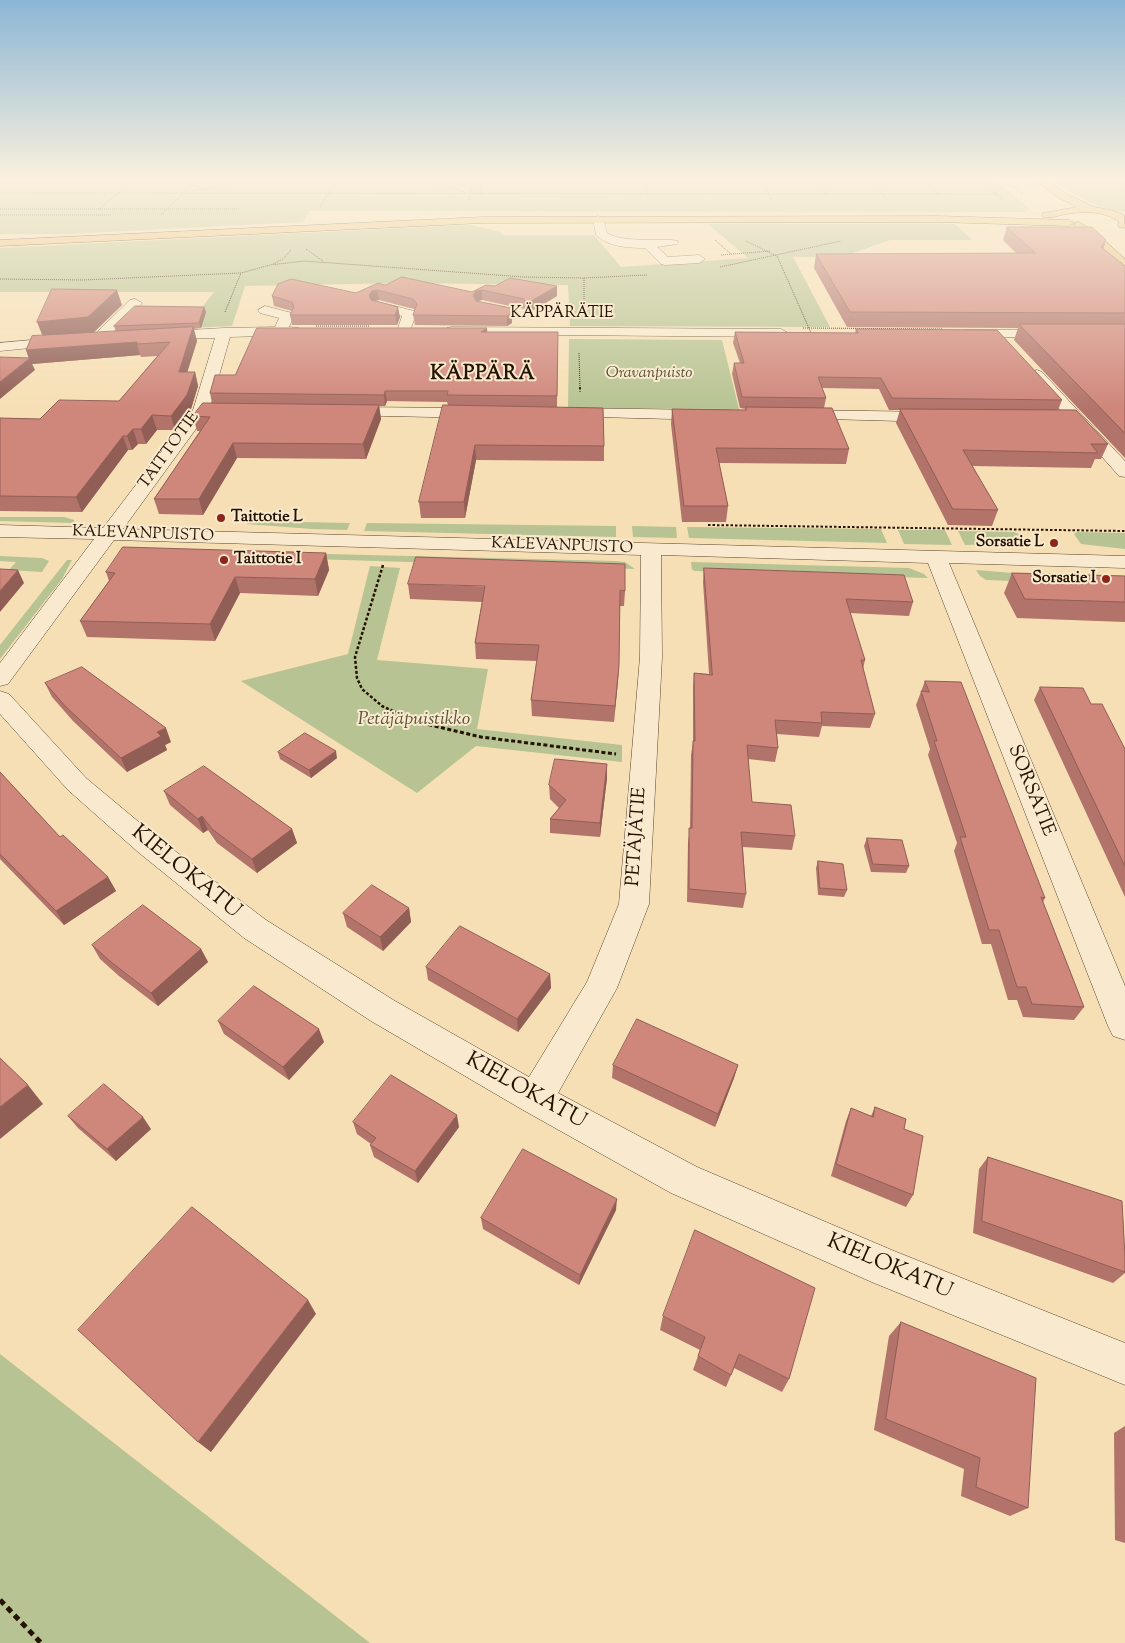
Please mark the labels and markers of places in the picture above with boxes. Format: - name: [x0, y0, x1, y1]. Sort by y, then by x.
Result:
- place label: Taittotie L: [231, 508, 303, 528]
- marker: Taittotie L: [215, 512, 227, 524]
- place label: Sorsatie L: [976, 533, 1044, 553]
- marker: Sorsatie L: [1048, 537, 1060, 549]
- place label: Taittotie I: [234, 550, 301, 570]
- marker: Taittotie I: [218, 554, 230, 566]
- place label: Sorsatie I: [1032, 569, 1096, 589]
- marker: Sorsatie I: [1100, 573, 1112, 585]

